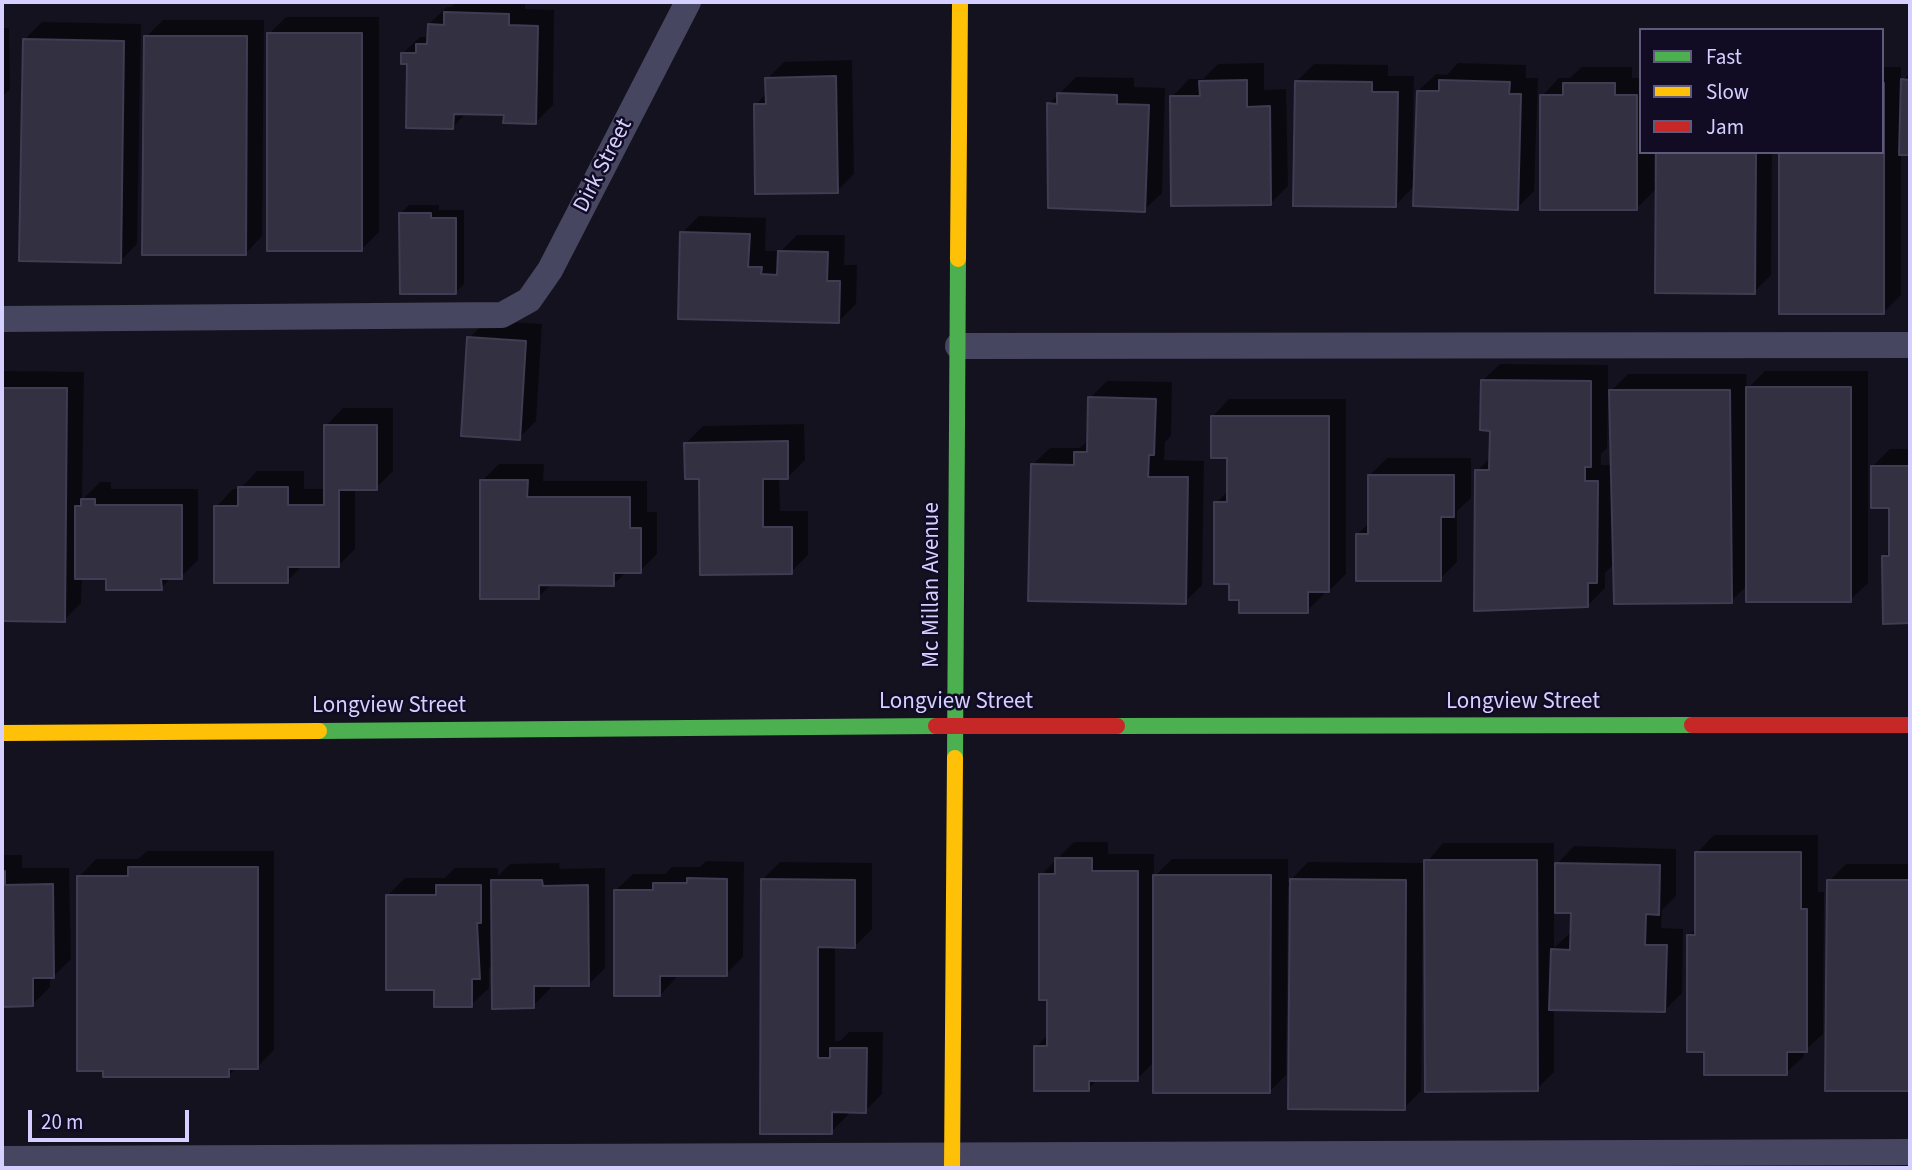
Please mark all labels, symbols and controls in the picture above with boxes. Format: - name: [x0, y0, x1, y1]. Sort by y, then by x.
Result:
- legend: [1639, 28, 1884, 154]
- text: Fast: [1706, 42, 1742, 72]
- text: Slow: [1706, 77, 1749, 107]
- text: Jam: [1706, 112, 1744, 142]
- street label: Dirk Street: [569, 115, 639, 217]
- street label: Mc Millan Avenue: [919, 502, 947, 668]
- street label: Longview Street: [879, 689, 1033, 717]
- street label: Longview Street: [1446, 689, 1600, 717]
- street label: Longview Street: [312, 693, 466, 721]
- scale bar: [32, 1096, 192, 1140]
- text: 20 m: [41, 1107, 83, 1137]

